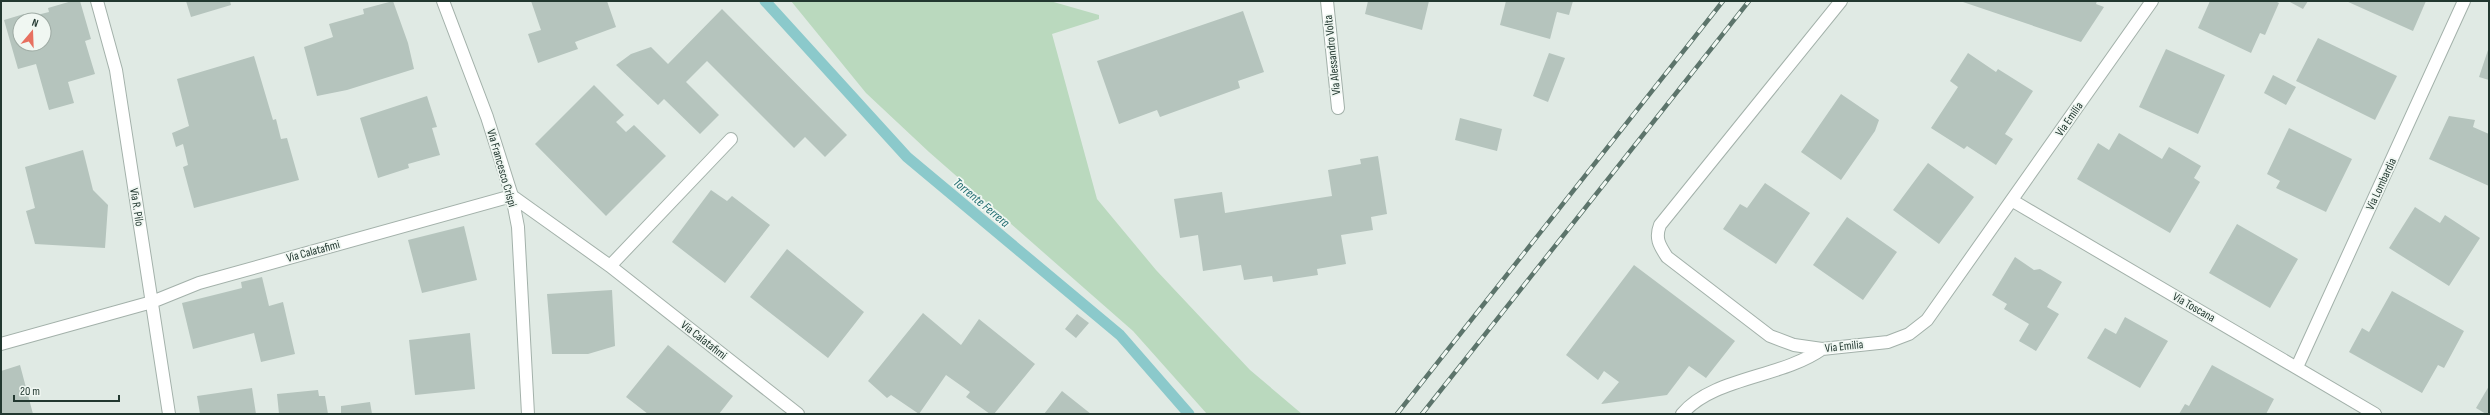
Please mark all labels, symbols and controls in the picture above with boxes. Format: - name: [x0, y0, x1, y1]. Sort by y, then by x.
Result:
- north arrow: [12, 12, 52, 52]
- street label: Via Alessandro Volta: [1321, 14, 1344, 96]
- text: N: [30, 16, 40, 30]
- street label: Via Emilia: [2052, 99, 2087, 139]
- street label: Via Francesco Crispi: [483, 128, 520, 209]
- street label: Via Lombardia: [2363, 155, 2400, 213]
- water label: Torrente Ferrera: [950, 175, 1013, 231]
- street label: Via R. Pilo: [126, 187, 147, 227]
- street label: Via Calatafimi: [285, 237, 341, 266]
- street label: Via Toscana: [2170, 289, 2218, 326]
- street label: Via Calatafimi: [678, 318, 730, 363]
- street label: Via Emilia: [1824, 337, 1864, 356]
- scale bar: [14, 377, 119, 403]
- text: 20 m: [20, 384, 40, 399]

